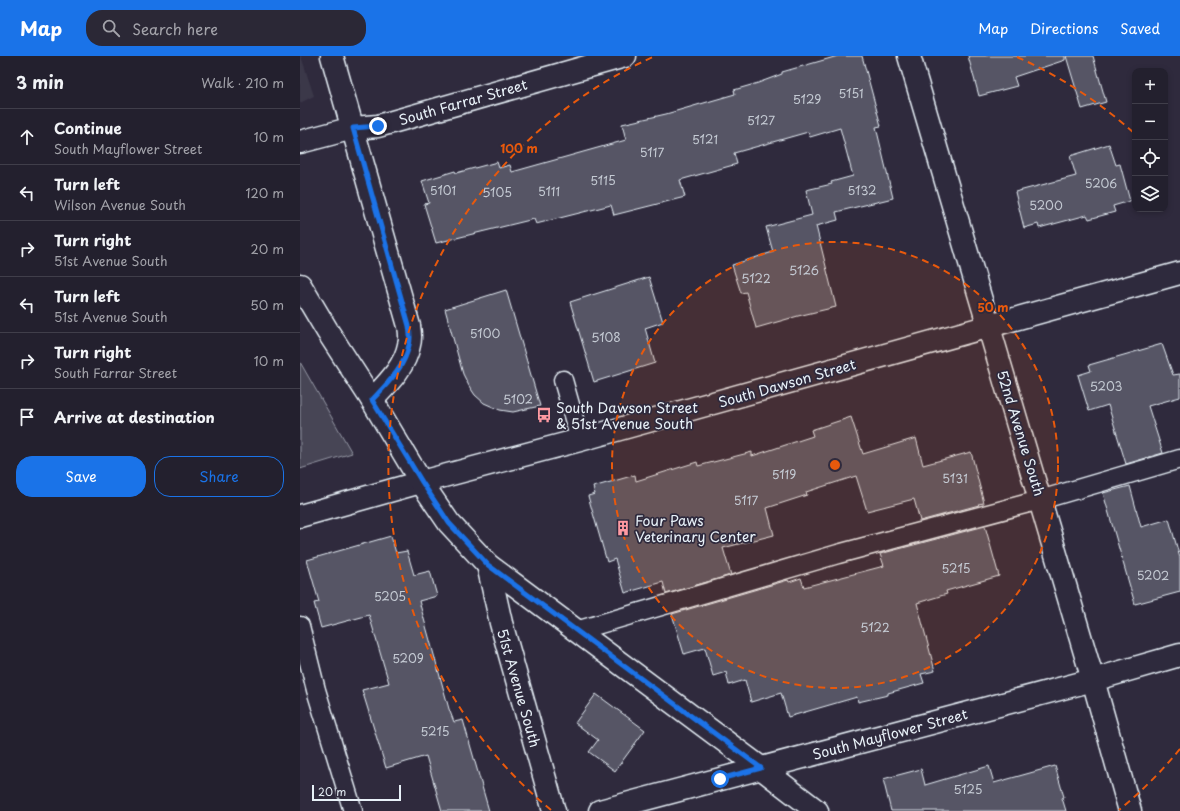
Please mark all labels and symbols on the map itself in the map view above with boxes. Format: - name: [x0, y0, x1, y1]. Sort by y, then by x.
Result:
- street label: South Farrar Street: [396, 74, 530, 130]
- house number: 5151: [839, 84, 863, 102]
- house number: 5129: [793, 90, 821, 108]
- house number: 5127: [747, 111, 775, 129]
- route end: [369, 117, 387, 135]
- house number: 5121: [692, 130, 718, 148]
- text: 100 m: [500, 139, 538, 157]
- house number: 5117: [640, 143, 664, 161]
- house number: 5115: [590, 171, 616, 189]
- house number: 5206: [1085, 174, 1117, 192]
- house number: 5101: [430, 181, 456, 199]
- house number: 5132: [847, 181, 877, 199]
- house number: 5111: [538, 182, 560, 200]
- house number: 5105: [482, 183, 512, 201]
- house number: 5200: [1029, 196, 1063, 214]
- house number: 5126: [789, 261, 819, 279]
- house number: 5122: [741, 269, 771, 287]
- text: 50 m: [977, 298, 1009, 316]
- house number: 5100: [470, 324, 500, 342]
- house number: 5108: [591, 328, 621, 346]
- street label: South Dawson Street: [716, 353, 858, 413]
- street label: 52nd Avenue South: [992, 368, 1050, 498]
- house number: 5203: [1090, 377, 1122, 395]
- house number: 5102: [503, 390, 533, 408]
- place label: South Dawson Street & 51st Avenue South: [556, 397, 698, 434]
- bus stop icon: South Dawson Street & 51st Avenue South: [535, 406, 553, 424]
- centre of rings: [828, 458, 842, 472]
- house number: 5119: [772, 465, 796, 483]
- house number: 5131: [942, 469, 968, 487]
- house number: 5117: [734, 491, 758, 509]
- place label: Four Paws Veterinary Center: [635, 510, 756, 547]
- building icon: Four Paws Veterinary Center: [614, 519, 632, 537]
- house number: 5215: [942, 559, 971, 577]
- house number: 5202: [1137, 566, 1169, 584]
- house number: 5205: [374, 587, 406, 605]
- house number: 5122: [860, 618, 890, 636]
- street label: 51st Avenue South: [492, 626, 546, 750]
- house number: 5209: [392, 649, 424, 667]
- street label: South Mayflower Street: [810, 703, 970, 765]
- house number: 5215: [421, 722, 450, 740]
- route start: [711, 770, 729, 788]
- house number: 5125: [953, 780, 983, 798]
- scale bar: [312, 783, 401, 802]

